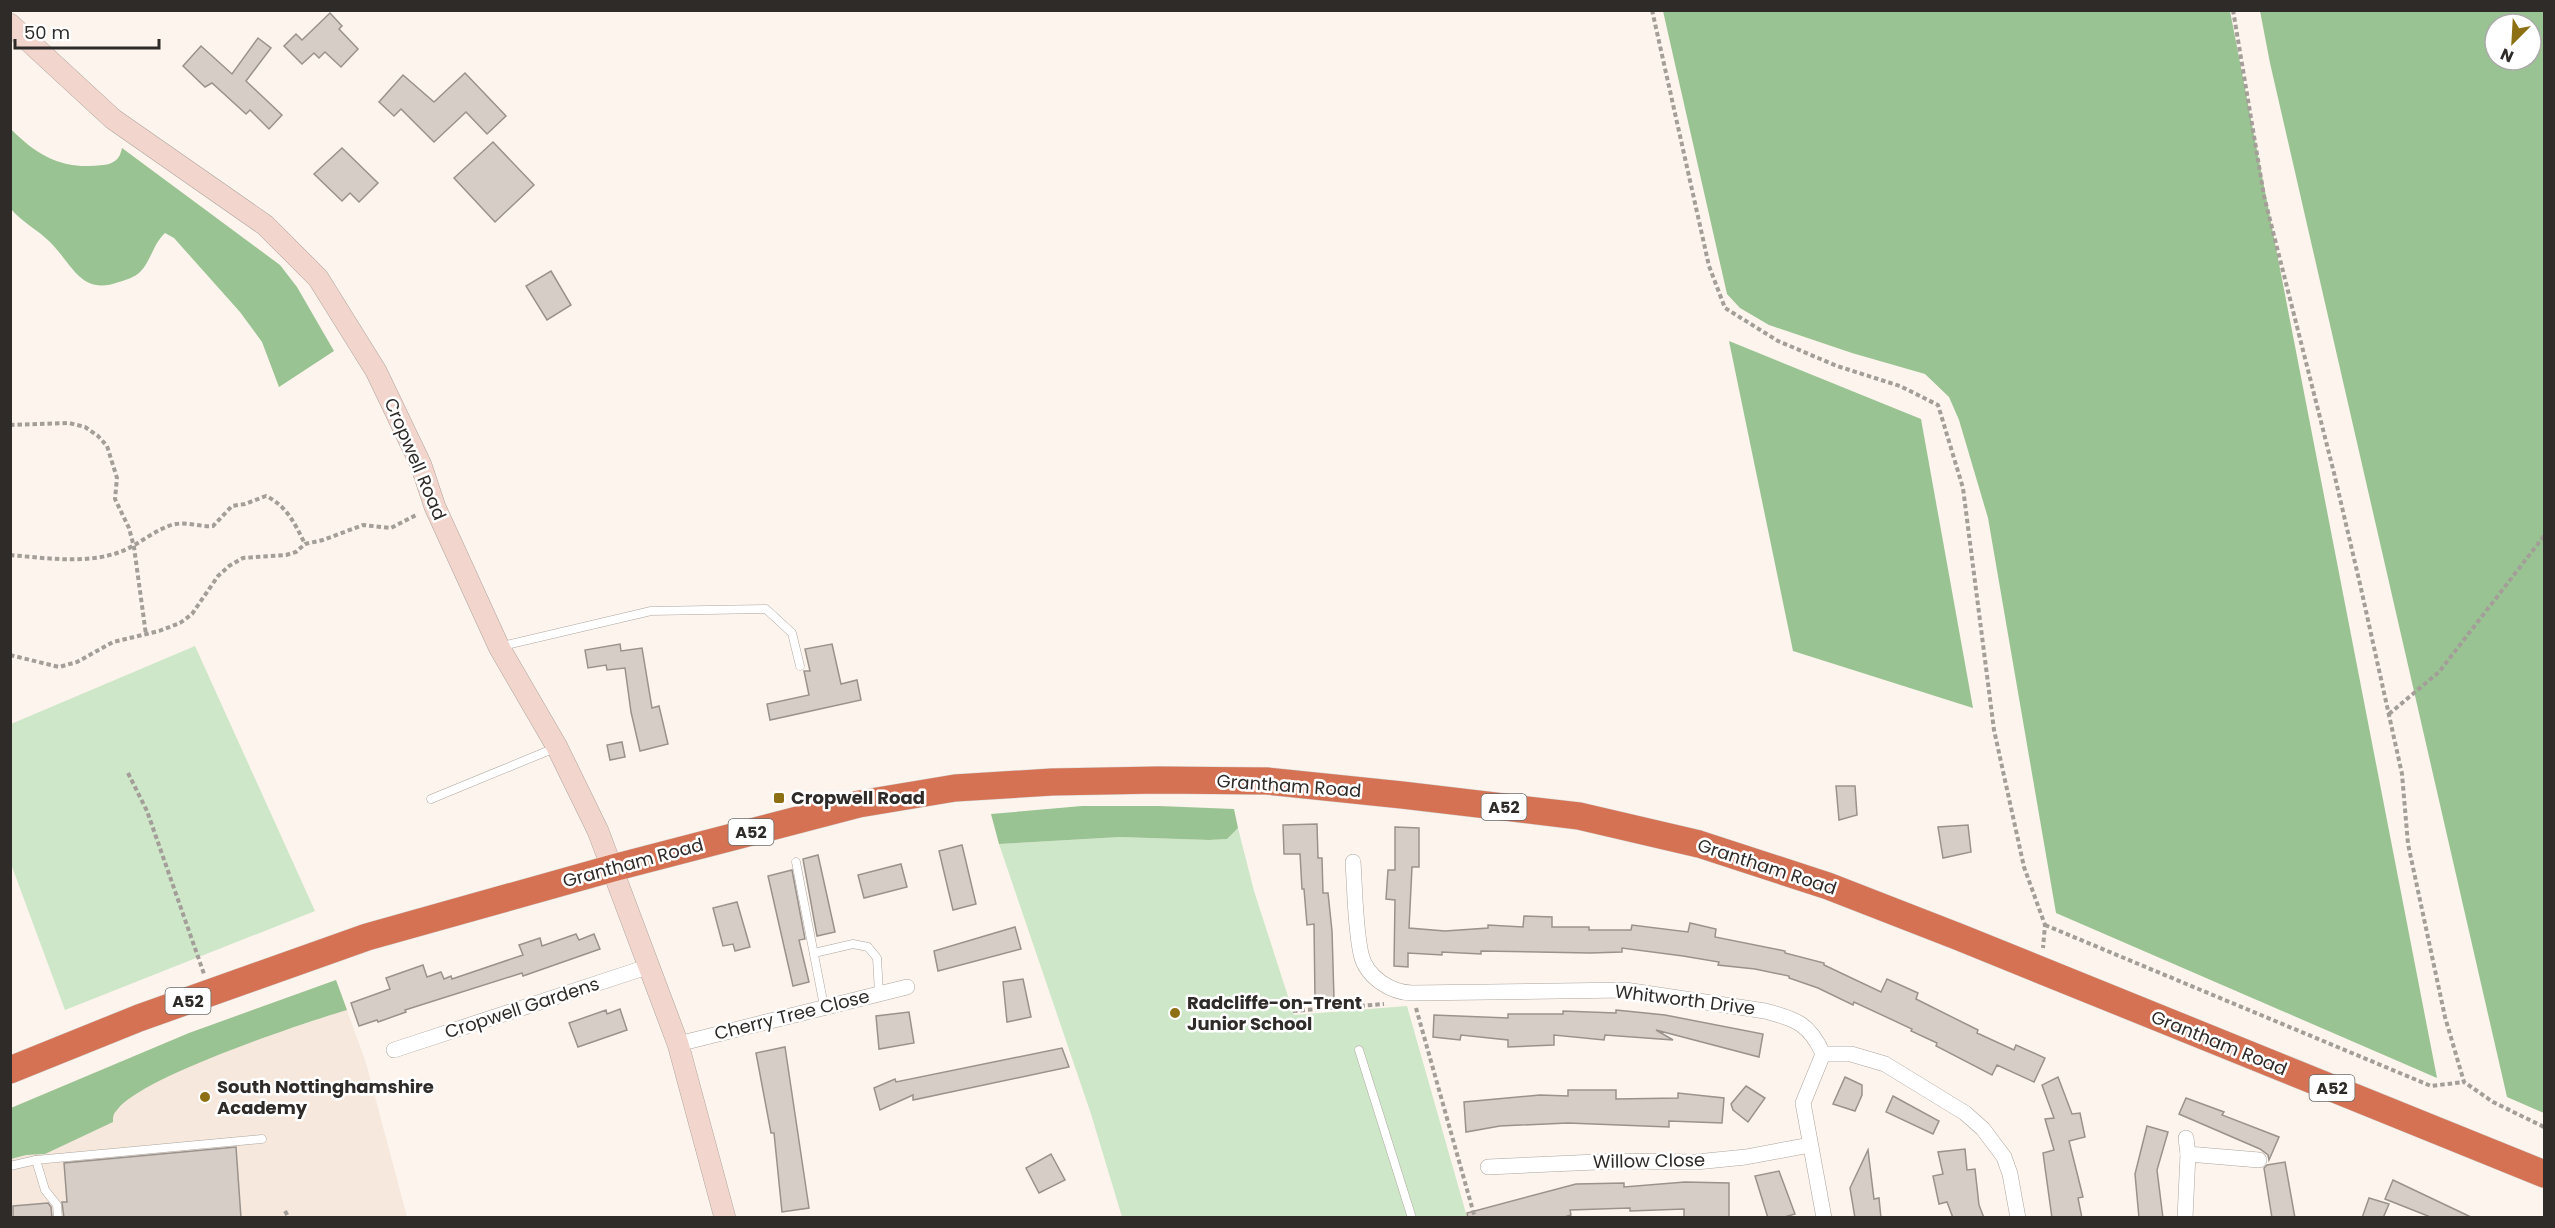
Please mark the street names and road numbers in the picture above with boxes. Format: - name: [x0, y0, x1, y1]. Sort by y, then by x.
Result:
- street label: Cropwell Road: [378, 394, 452, 524]
- street label: Grantham Road: [1216, 768, 1362, 803]
- road number: A52: [1482, 794, 1526, 820]
- road number: A52: [728, 819, 774, 845]
- street label: Grantham Road: [560, 832, 706, 893]
- street label: Grantham Road: [1694, 832, 1840, 901]
- street label: Cropwell Gardens: [441, 971, 602, 1044]
- street label: Whitworth Drive: [1614, 979, 1757, 1021]
- street label: Cherry Tree Close: [712, 983, 872, 1046]
- road number: A52: [166, 988, 210, 1014]
- street label: Grantham Road: [2147, 1004, 2291, 1081]
- road number: A52: [2310, 1075, 2354, 1101]
- street label: Willow Close: [1593, 1147, 1705, 1174]

